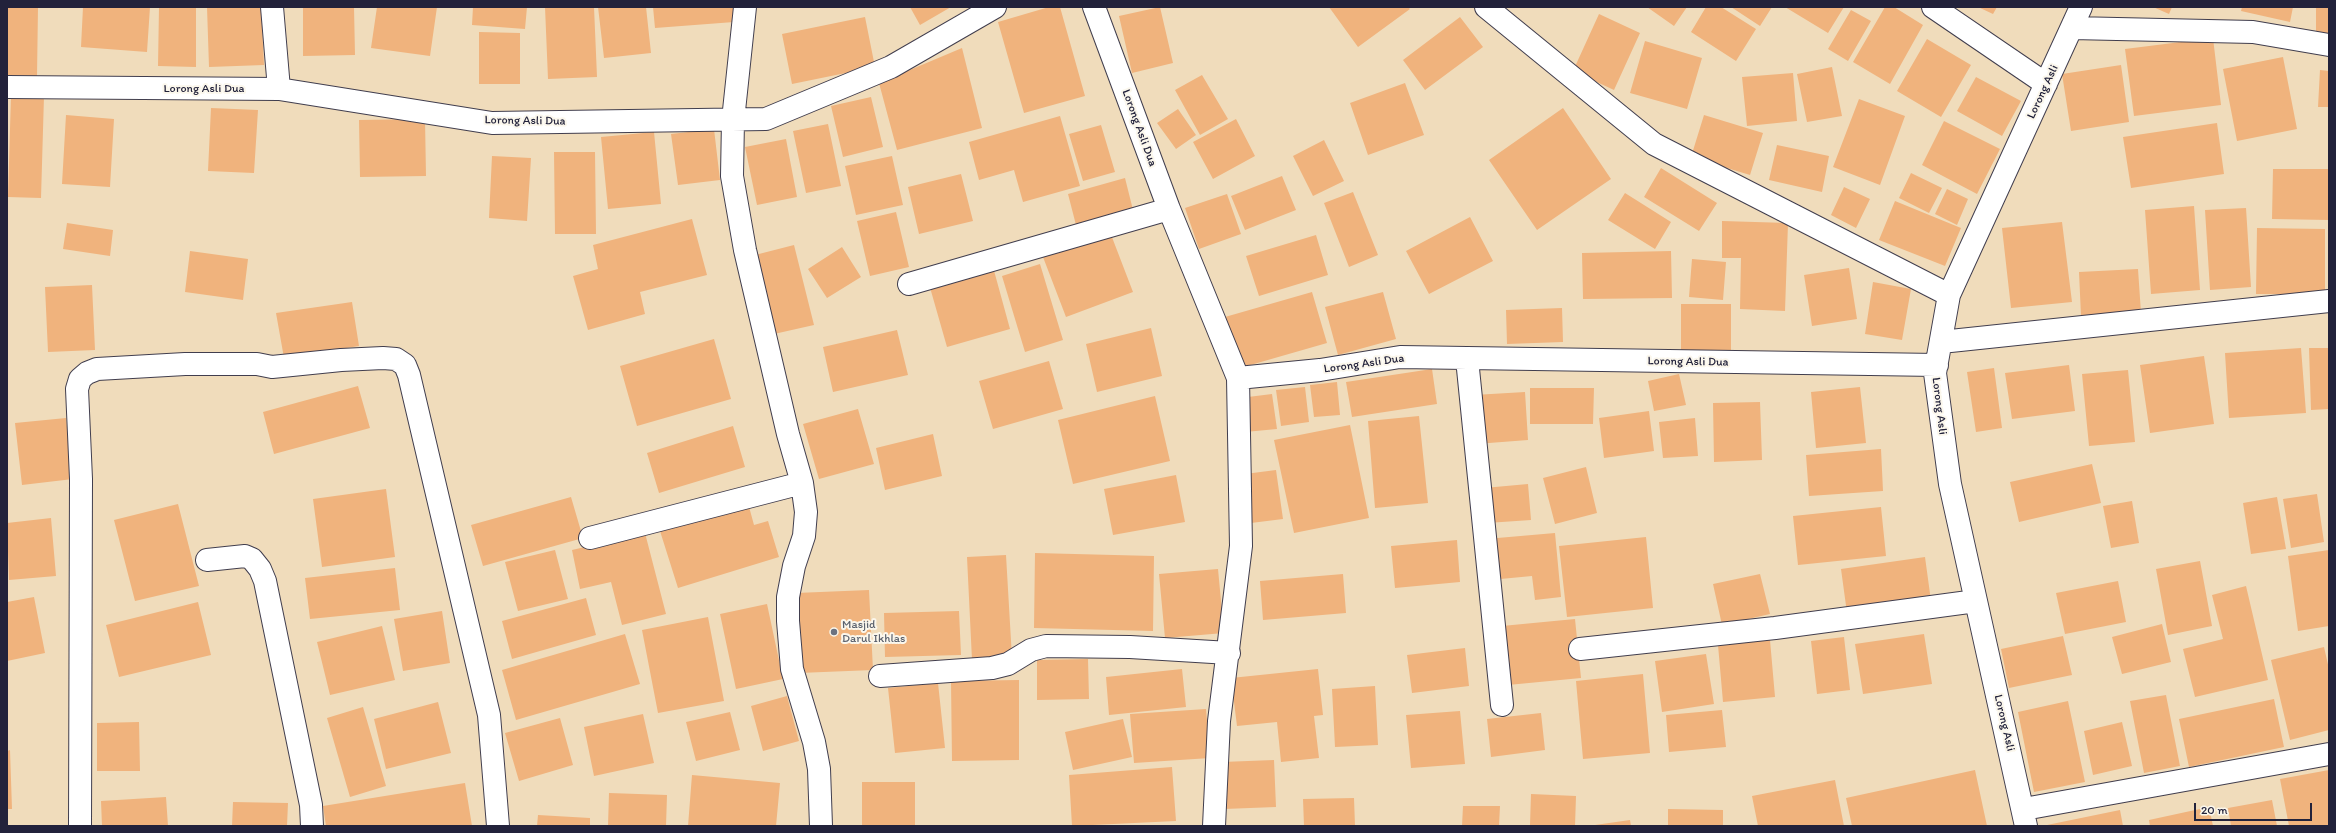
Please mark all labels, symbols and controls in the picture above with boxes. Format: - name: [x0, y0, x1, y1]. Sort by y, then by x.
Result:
- street label: Lorong Asli: [2024, 63, 2062, 121]
- street label: Lorong Asli Dua: [164, 82, 244, 96]
- street label: Lorong Asli Dua: [1118, 87, 1160, 169]
- street label: Lorong Asli Dua: [484, 113, 566, 129]
- street label: Lorong Asli Dua: [1323, 351, 1405, 377]
- street label: Lorong Asli Dua: [1647, 354, 1729, 370]
- street label: Lorong Asli: [1928, 376, 1950, 436]
- place label: Masjid Darul Ikhlas: [842, 618, 905, 646]
- marker: Masjid Darul Ikhlas: [829, 627, 839, 637]
- street label: Lorong Asli: [1990, 693, 2018, 753]
- scale bar: [2196, 795, 2314, 821]
- text: 20 m: [2201, 803, 2228, 817]

